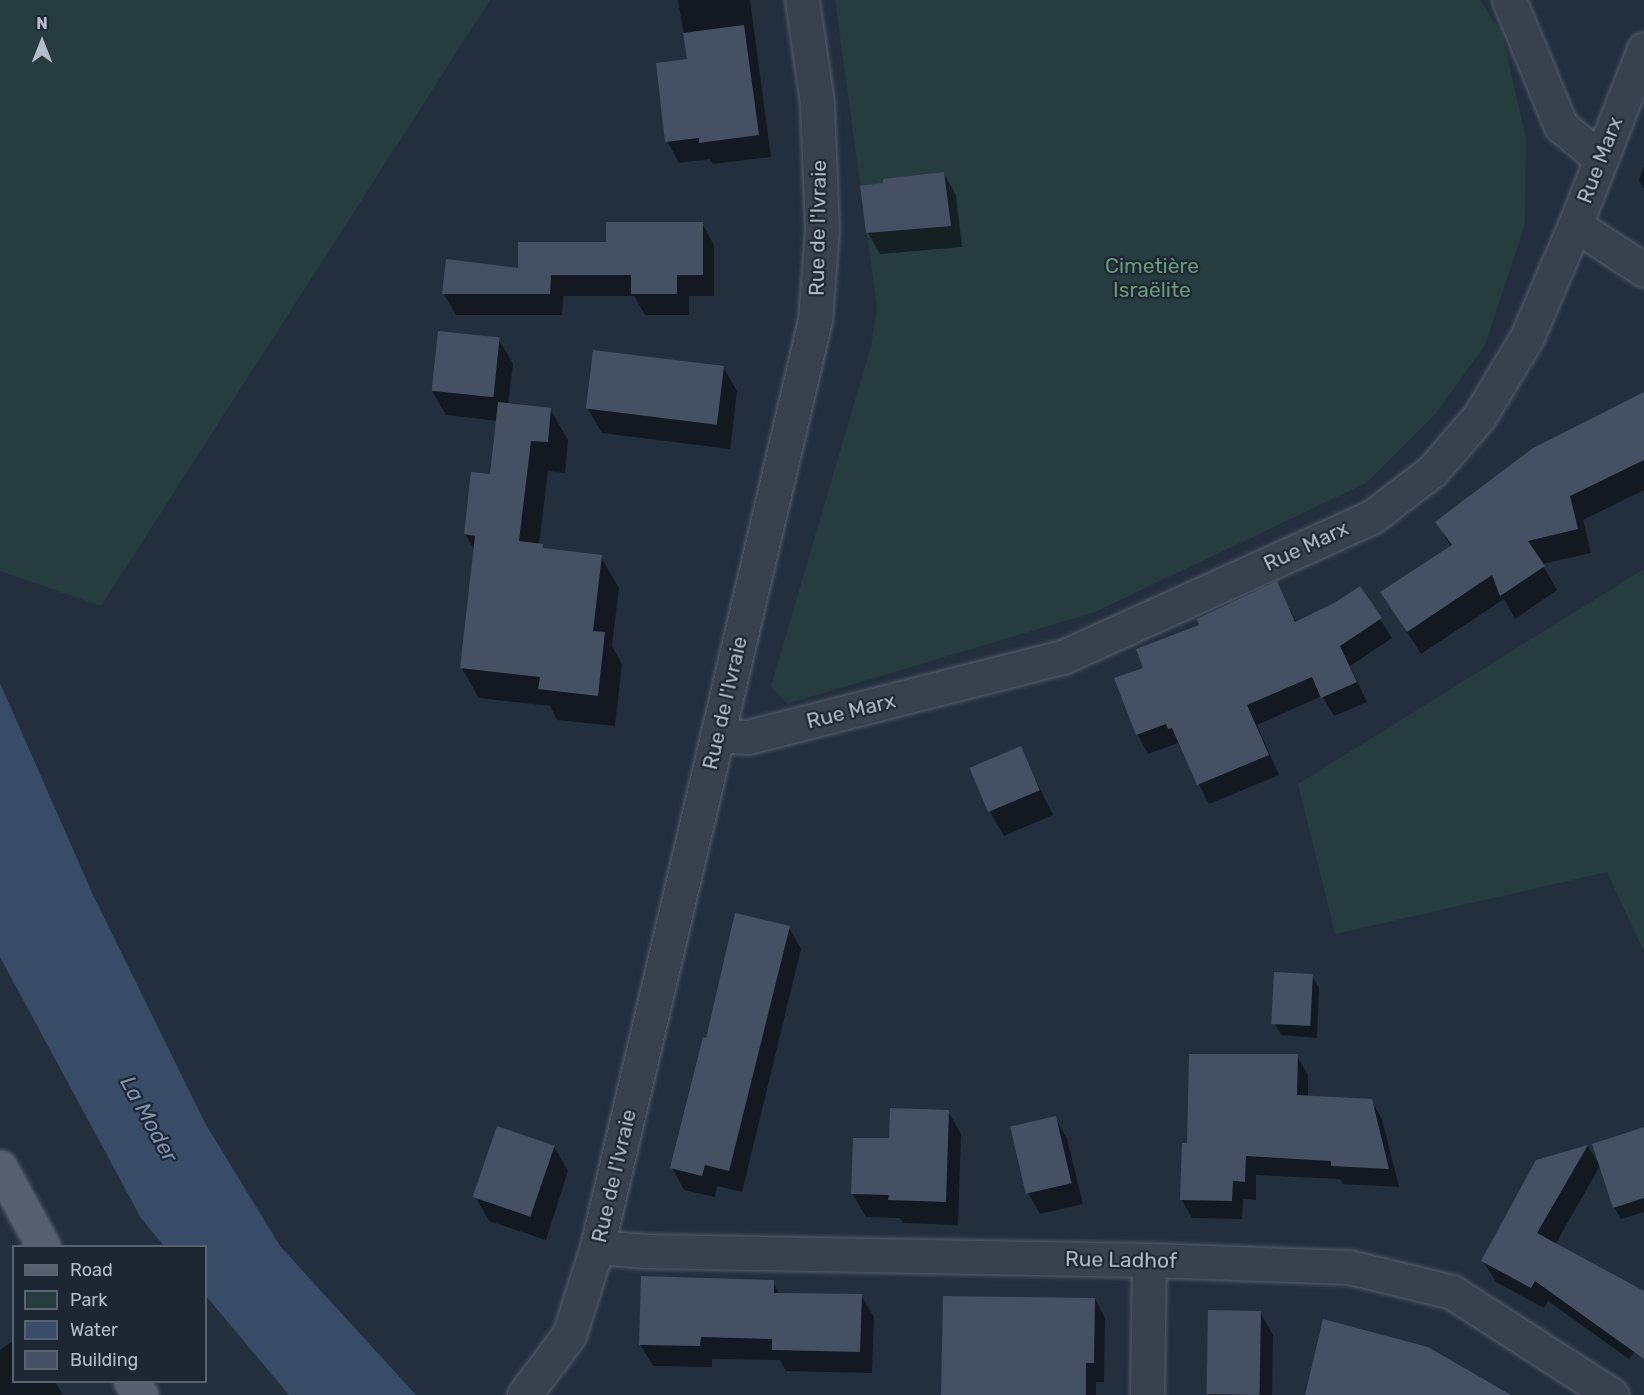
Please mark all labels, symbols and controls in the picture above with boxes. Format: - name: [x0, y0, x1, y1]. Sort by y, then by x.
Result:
- north arrow: [12, 12, 72, 72]
- text: N: [36, 14, 48, 33]
- street label: Rue Marx: [1572, 113, 1628, 207]
- street label: Rue de l'Ivraie: [804, 160, 832, 296]
- park label: Cimetière Israëlite: [1105, 253, 1199, 303]
- street label: Rue Marx: [1259, 515, 1353, 577]
- street label: Rue de l'Ivraie: [697, 634, 753, 772]
- street label: Rue Marx: [804, 688, 898, 734]
- water label: La Moder: [115, 1071, 183, 1167]
- street label: Rue de l'Ivraie: [586, 1107, 642, 1245]
- legend: [12, 1245, 207, 1383]
- street label: Rue Ladhof: [1065, 1246, 1177, 1274]
- text: Road: [70, 1259, 113, 1281]
- text: Park: [70, 1289, 107, 1311]
- text: Water: [70, 1319, 118, 1341]
- text: Building: [70, 1349, 138, 1371]

